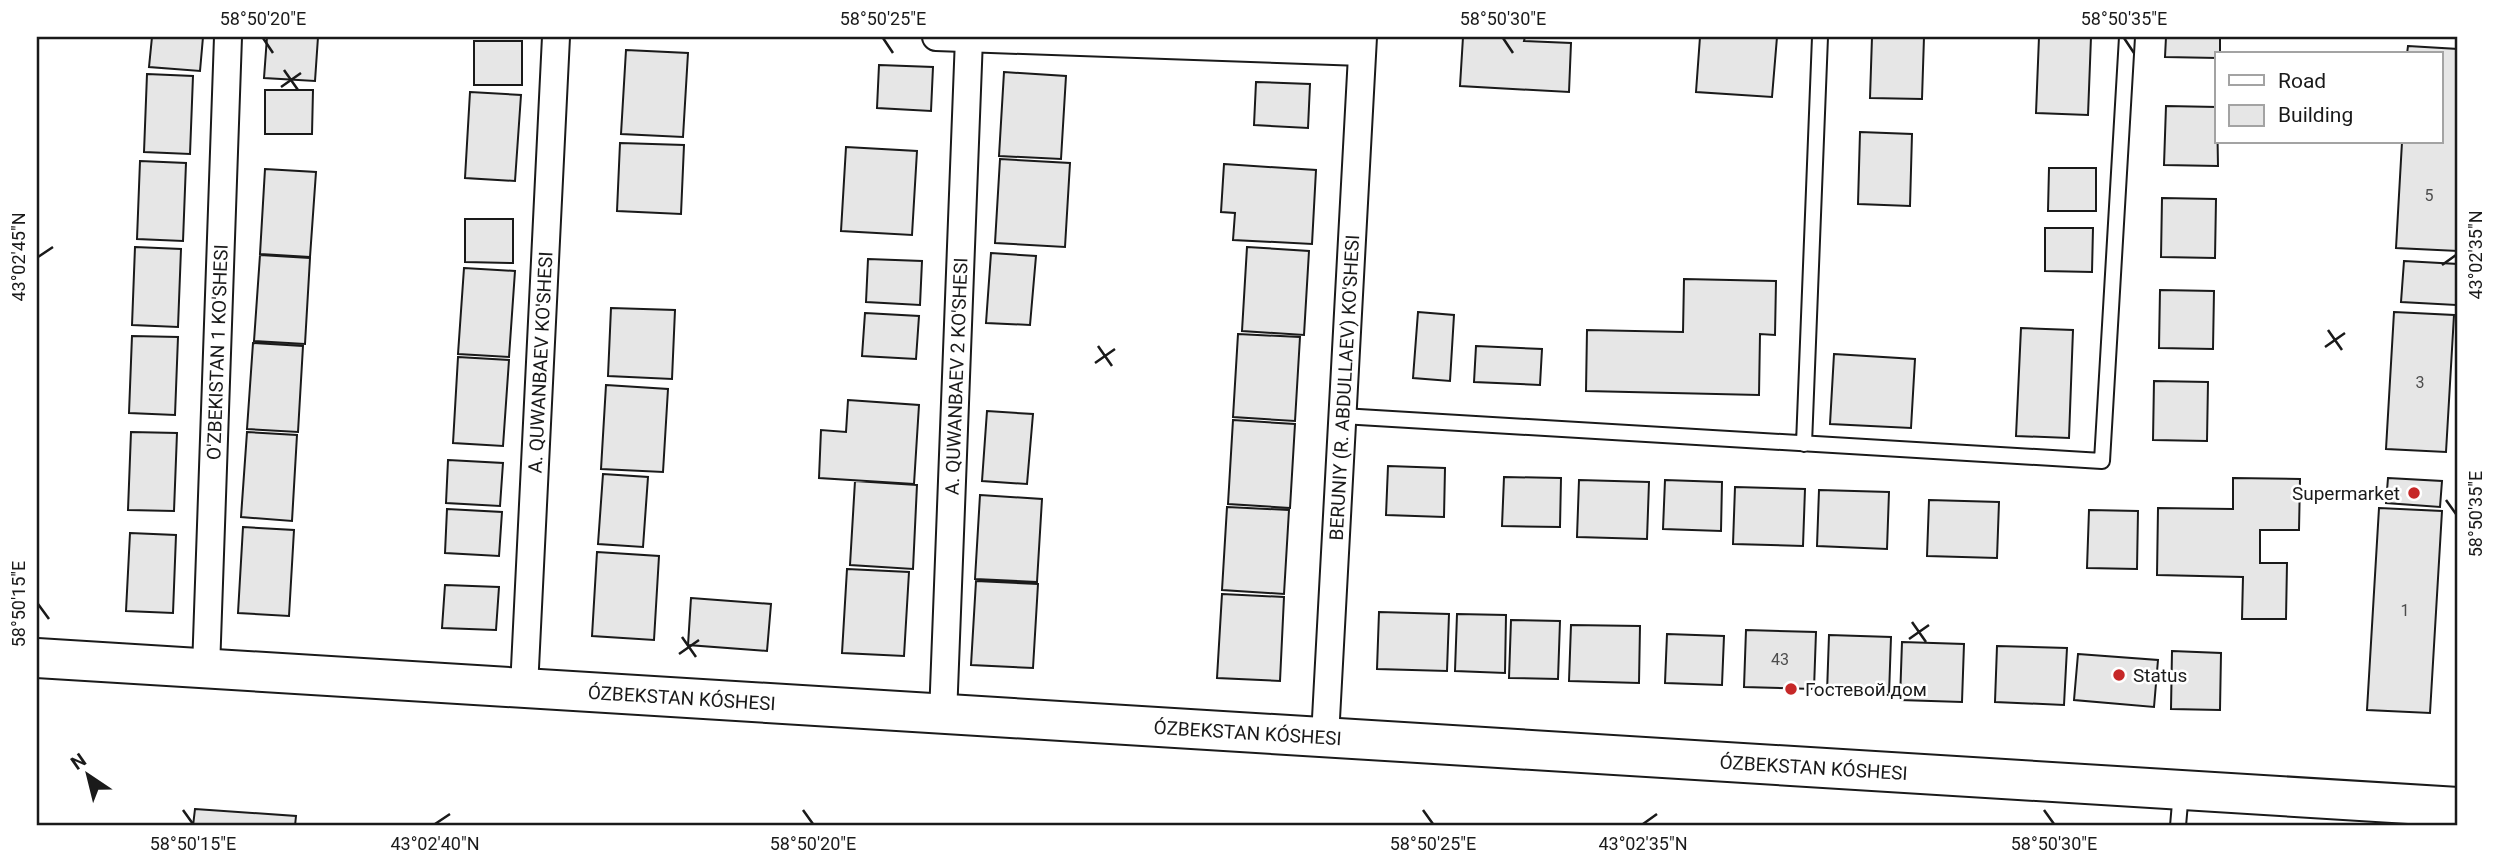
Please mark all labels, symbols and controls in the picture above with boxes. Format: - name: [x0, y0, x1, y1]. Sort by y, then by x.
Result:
- text: 58°50'20"E: [220, 8, 306, 29]
- text: 58°50'25"E: [840, 8, 926, 29]
- text: 58°50'30"E: [1460, 8, 1546, 29]
- text: 58°50'35"E: [2081, 8, 2167, 29]
- legend: [2215, 52, 2442, 144]
- text: Road: [2278, 69, 2326, 93]
- text: Building: [2278, 103, 2353, 127]
- house number: 5: [2425, 186, 2434, 205]
- text: 43°02'35"N: [2465, 210, 2486, 300]
- text: 43°02'45"N: [8, 212, 29, 302]
- street label: BERUNIY (R. ABDULLAEV) KO'SHESI: [1325, 234, 1364, 541]
- street label: O'ZBEKISTAN 1 KO'SHESI: [202, 244, 233, 460]
- street label: A. QUWANBAEV KO'SHESI: [524, 251, 557, 474]
- street label: A. QUWANBAEV 2 KO'SHESI: [940, 257, 973, 495]
- house number: 3: [2416, 373, 2425, 392]
- text: 58°50'35"E: [2465, 471, 2486, 557]
- place label: Supermarket: [2292, 482, 2400, 505]
- marker: Supermarket: [2406, 485, 2422, 501]
- text: 58°50'15"E: [8, 561, 29, 647]
- house number: 1: [2401, 601, 2410, 620]
- house number: 43: [1771, 650, 1789, 669]
- place label: Status: [2133, 664, 2187, 687]
- marker: Status: [2111, 667, 2127, 683]
- place label: Гостевой дом: [1805, 678, 1927, 701]
- street label: ÓZBEKSTAN KÓSHESI: [587, 681, 776, 715]
- marker: Гостевой дом: [1783, 681, 1799, 697]
- street label: ÓZBEKSTAN KÓSHESI: [1153, 716, 1342, 750]
- north arrow: [52, 740, 122, 810]
- text: N: [66, 748, 91, 775]
- street label: ÓZBEKSTAN KÓSHESI: [1719, 751, 1908, 785]
- text: 58°50'15"E: [150, 833, 236, 854]
- text: 43°02'40"N: [390, 833, 480, 854]
- text: 58°50'20"E: [770, 833, 856, 854]
- text: 58°50'25"E: [1390, 833, 1476, 854]
- text: 43°02'35"N: [1598, 833, 1688, 854]
- text: 58°50'30"E: [2011, 833, 2097, 854]

